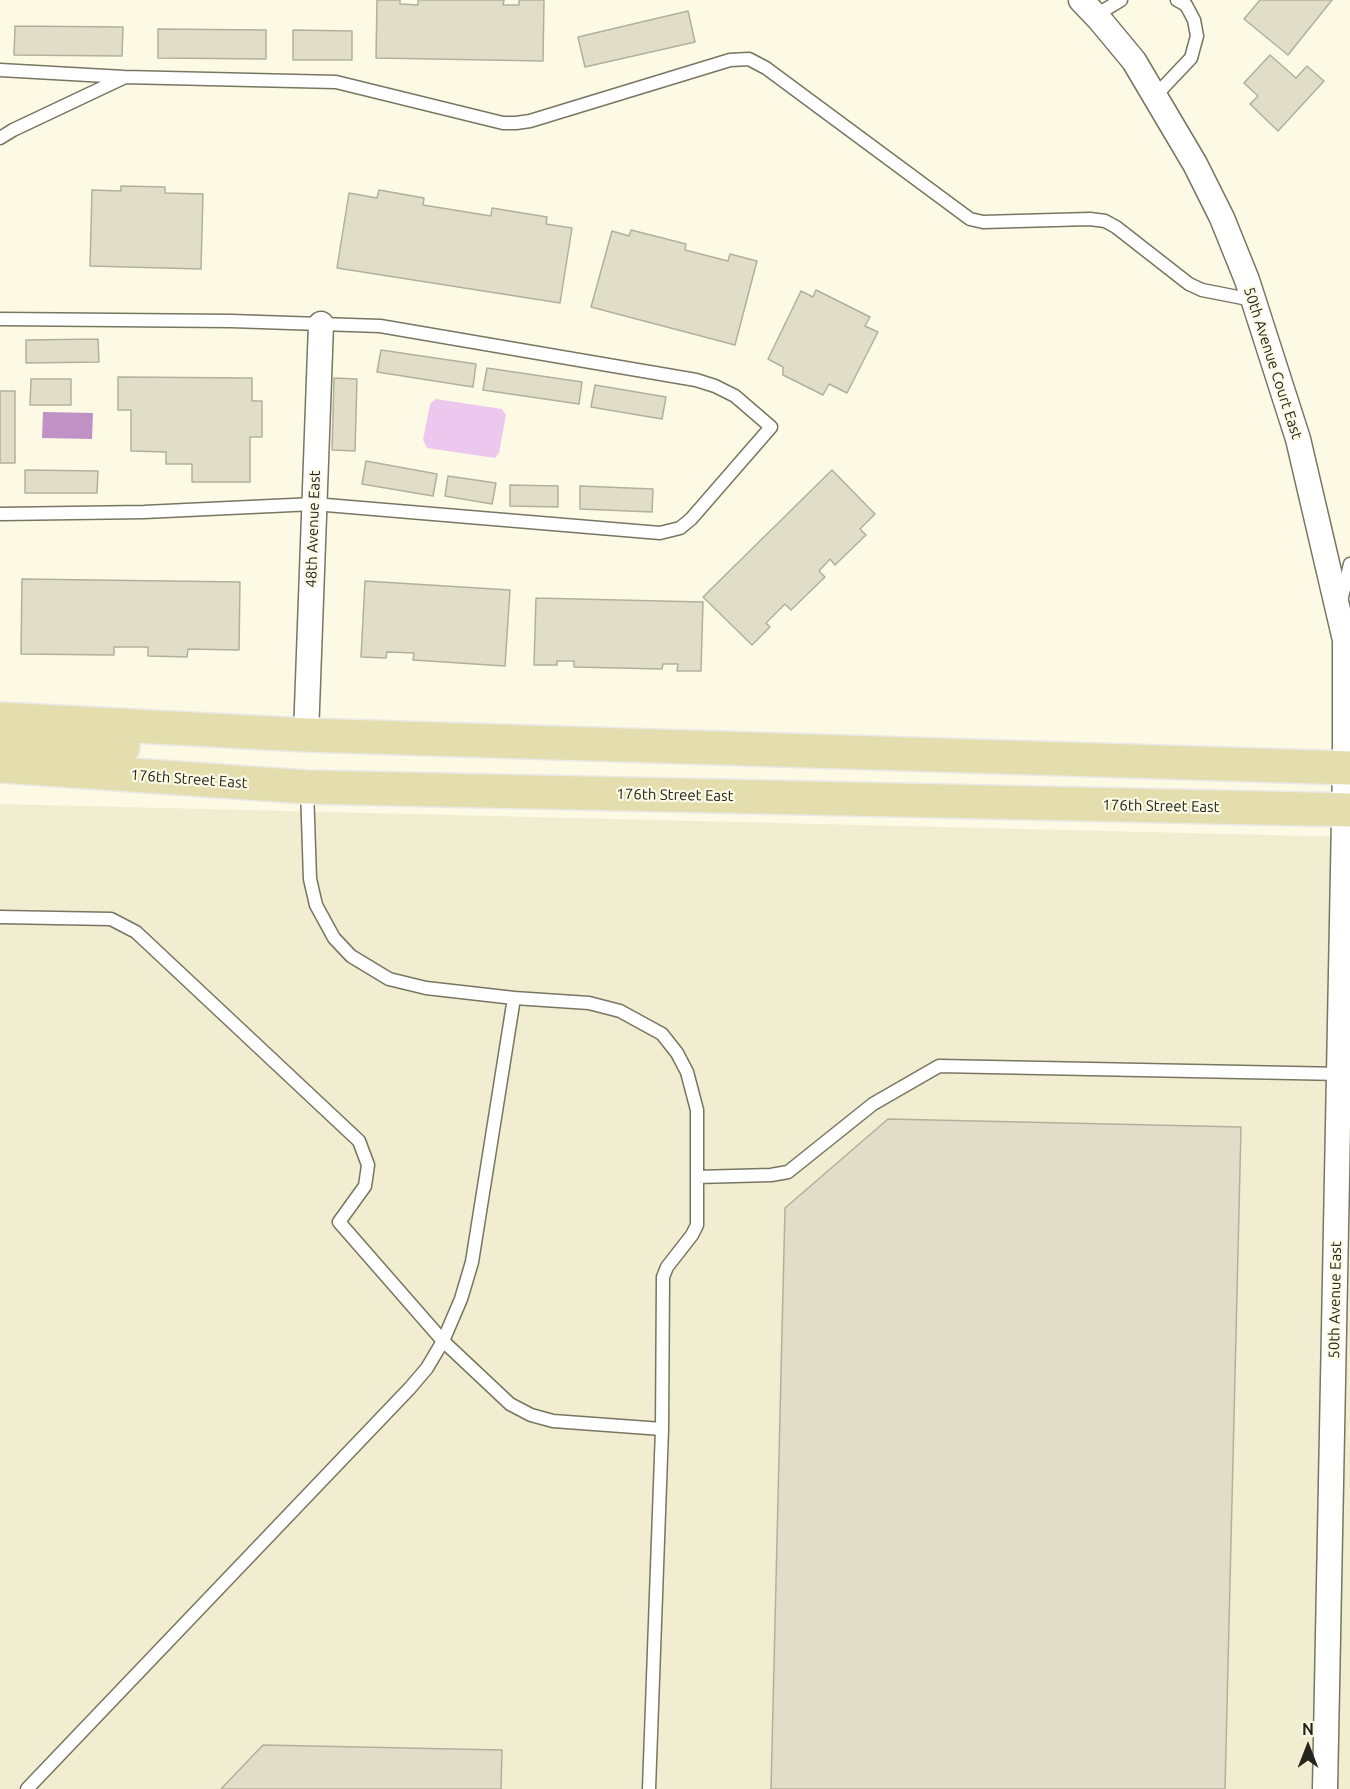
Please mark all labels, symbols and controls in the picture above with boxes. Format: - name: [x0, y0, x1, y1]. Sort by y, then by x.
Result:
- street label: 50th Avenue Court East: [1240, 285, 1306, 441]
- street label: 48th Avenue East: [302, 470, 324, 588]
- street label: 176th Street East: [130, 766, 248, 792]
- street label: 176th Street East: [616, 785, 734, 805]
- street label: 176th Street East: [1102, 796, 1220, 816]
- street label: 50th Avenue East: [1325, 1241, 1345, 1359]
- north arrow: [1278, 1717, 1338, 1777]
- text: N: [1302, 1720, 1314, 1738]

